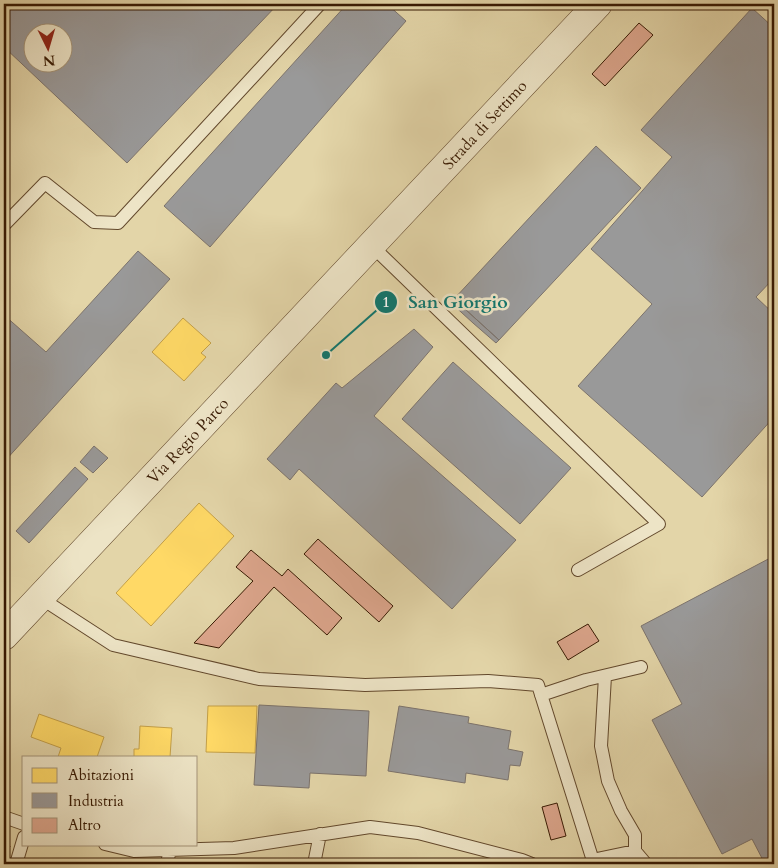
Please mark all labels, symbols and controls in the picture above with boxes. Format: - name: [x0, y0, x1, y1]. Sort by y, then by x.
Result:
- north arrow: [22, 22, 72, 72]
- text: N: [42, 50, 56, 70]
- street label: Strada di Settimo: [438, 75, 532, 175]
- callout: San Giorgio: [373, 285, 518, 318]
- text: San Giorgio: [408, 290, 508, 315]
- text: 1: [382, 292, 390, 312]
- street label: Via Regio Parco: [142, 393, 234, 489]
- legend: [22, 756, 198, 846]
- text: Abitazioni: [68, 765, 134, 785]
- text: Industria: [68, 791, 124, 811]
- text: Altro: [68, 815, 101, 835]

